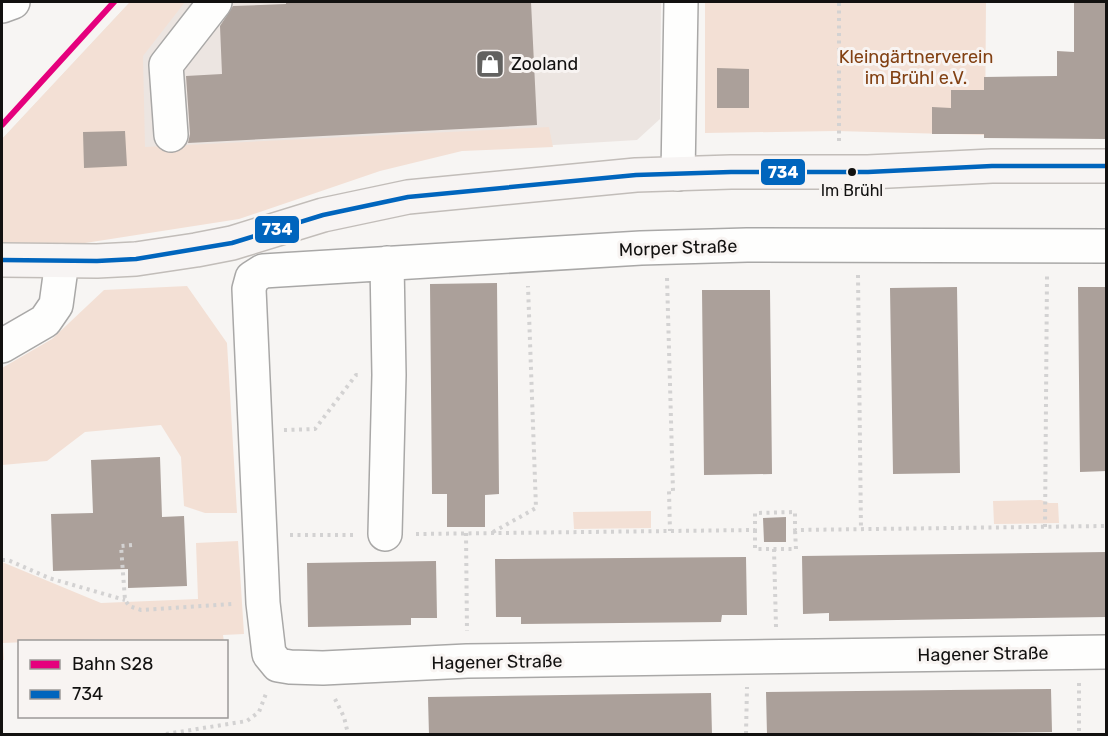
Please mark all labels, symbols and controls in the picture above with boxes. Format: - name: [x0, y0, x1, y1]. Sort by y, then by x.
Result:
- park label: Kleingärtnerverein im Brühl e.V.: [839, 46, 993, 89]
- shop icon: Zooland: [474, 48, 506, 80]
- place label: Zooland: [511, 53, 578, 75]
- line badge: 734: [760, 158, 806, 186]
- text: 734: [768, 163, 798, 182]
- marker: Im Brühl: [846, 166, 858, 178]
- place label: Im Brühl: [821, 181, 883, 200]
- line badge: 734: [254, 215, 300, 244]
- text: 734: [262, 220, 292, 239]
- street label: Morper Straße: [618, 235, 738, 261]
- legend: [18, 640, 228, 718]
- street label: Hagener Straße: [917, 642, 1049, 666]
- street label: Hagener Straße: [431, 650, 563, 674]
- text: Bahn S28: [72, 653, 153, 675]
- text: 734: [72, 683, 103, 705]

